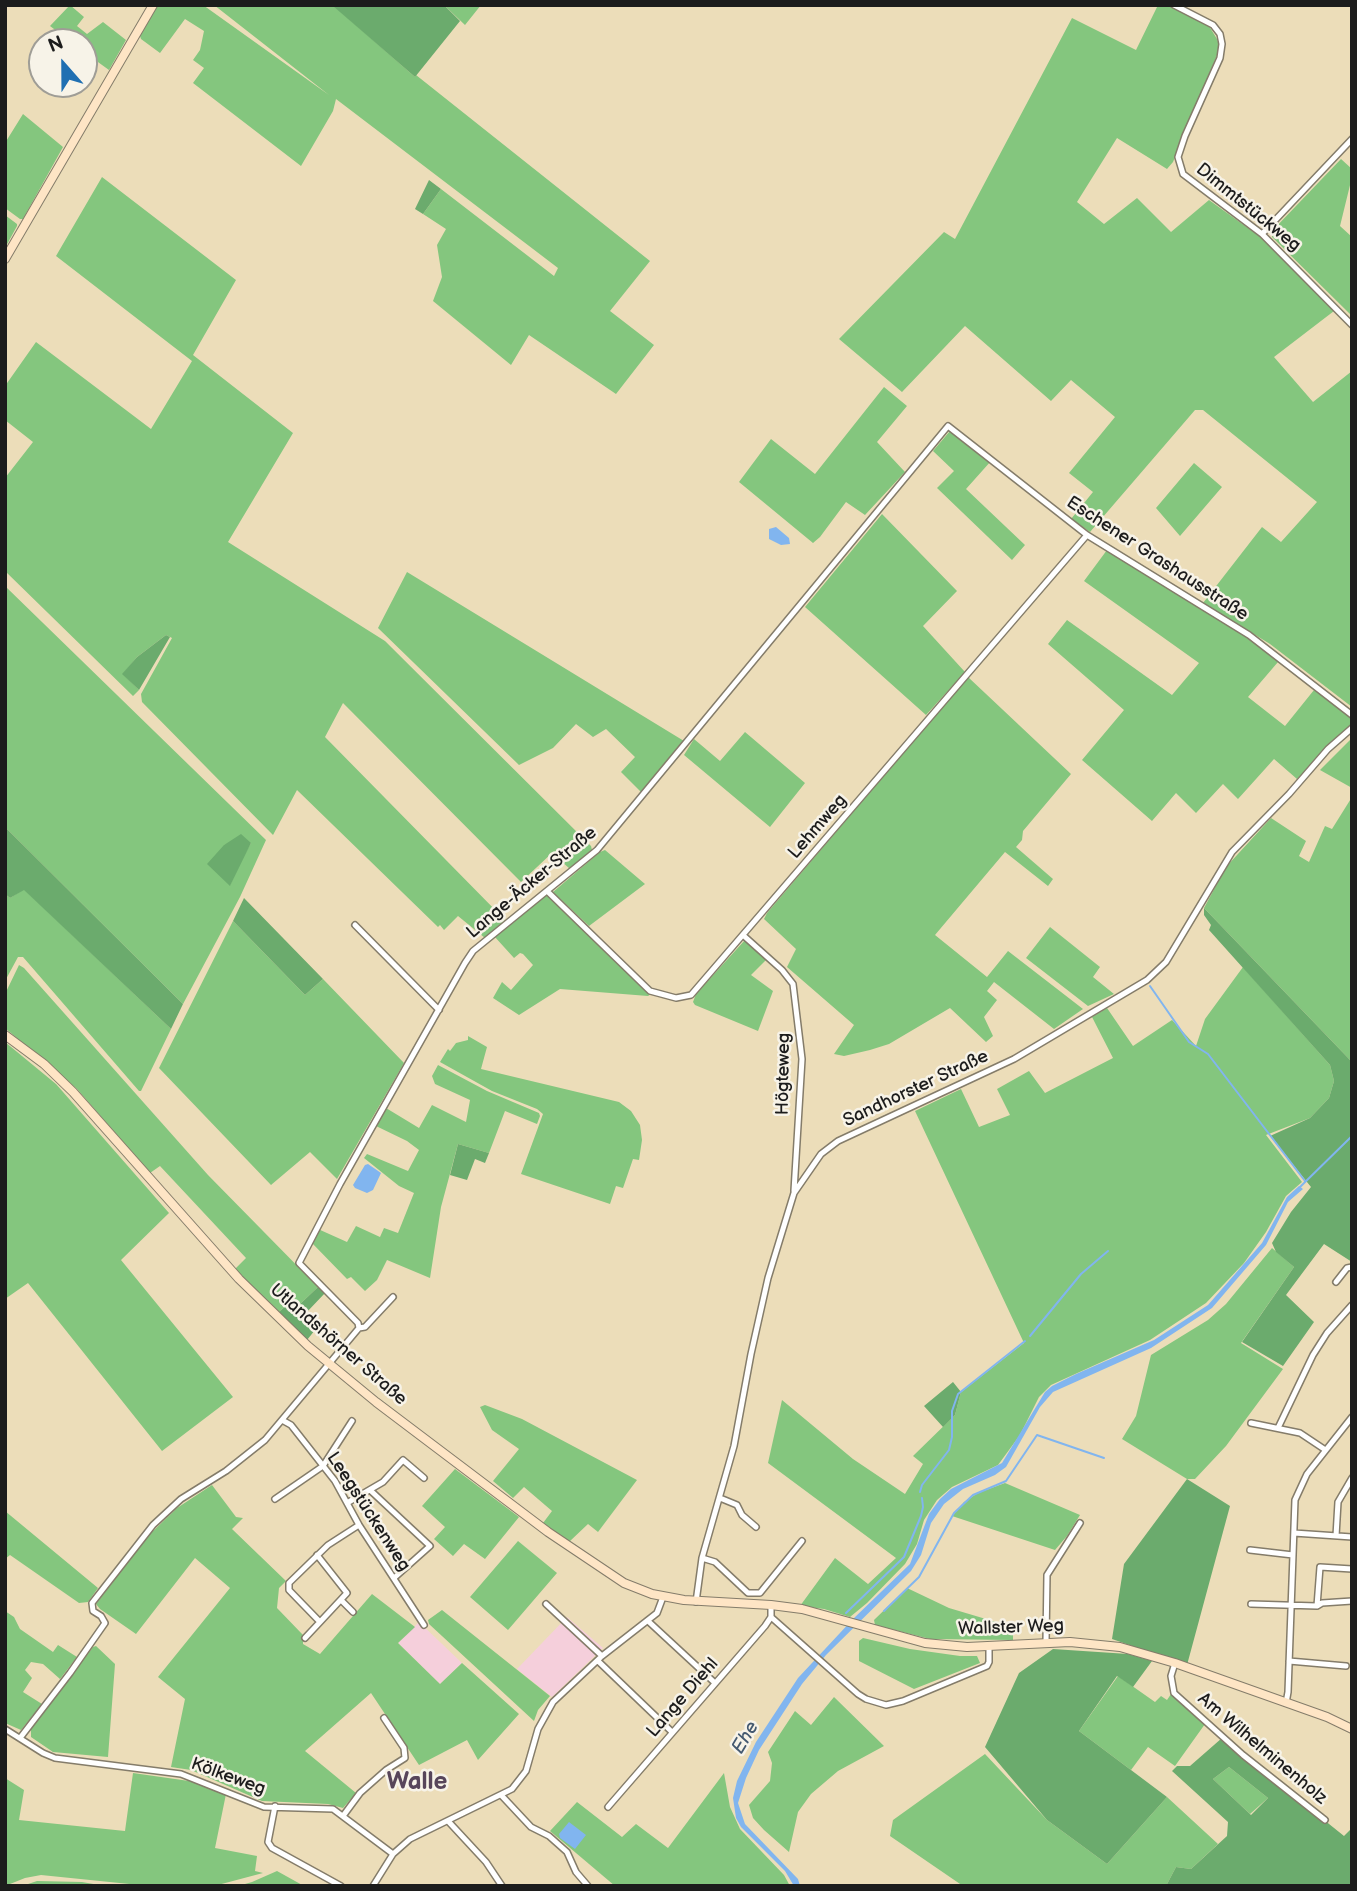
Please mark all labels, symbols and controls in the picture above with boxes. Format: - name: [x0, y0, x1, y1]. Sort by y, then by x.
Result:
- north arrow: [28, 28, 98, 98]
- text: N: [45, 32, 67, 58]
- street label: Dimmtstückweg: [1191, 159, 1305, 257]
- street label: Eschener Grashausstraße: [1062, 492, 1252, 626]
- street label: Lehmweg: [784, 790, 852, 864]
- street label: Lange-Äcker-Straße: [463, 822, 601, 944]
- street label: Högteweg: [772, 1033, 796, 1115]
- street label: Sandhorster Straße: [840, 1046, 992, 1132]
- street label: Utlandshörner Straße: [265, 1280, 411, 1410]
- street label: Leegstückenweg: [321, 1448, 415, 1576]
- street label: Wallster Weg: [958, 1615, 1064, 1641]
- street label: Lange Diehl: [643, 1654, 723, 1742]
- street label: Am Wilhelminenholz: [1193, 1689, 1331, 1809]
- water label: Ehe: [727, 1718, 765, 1758]
- street label: Kölkeweg: [188, 1754, 268, 1800]
- district label: Walle: [387, 1769, 447, 1797]

